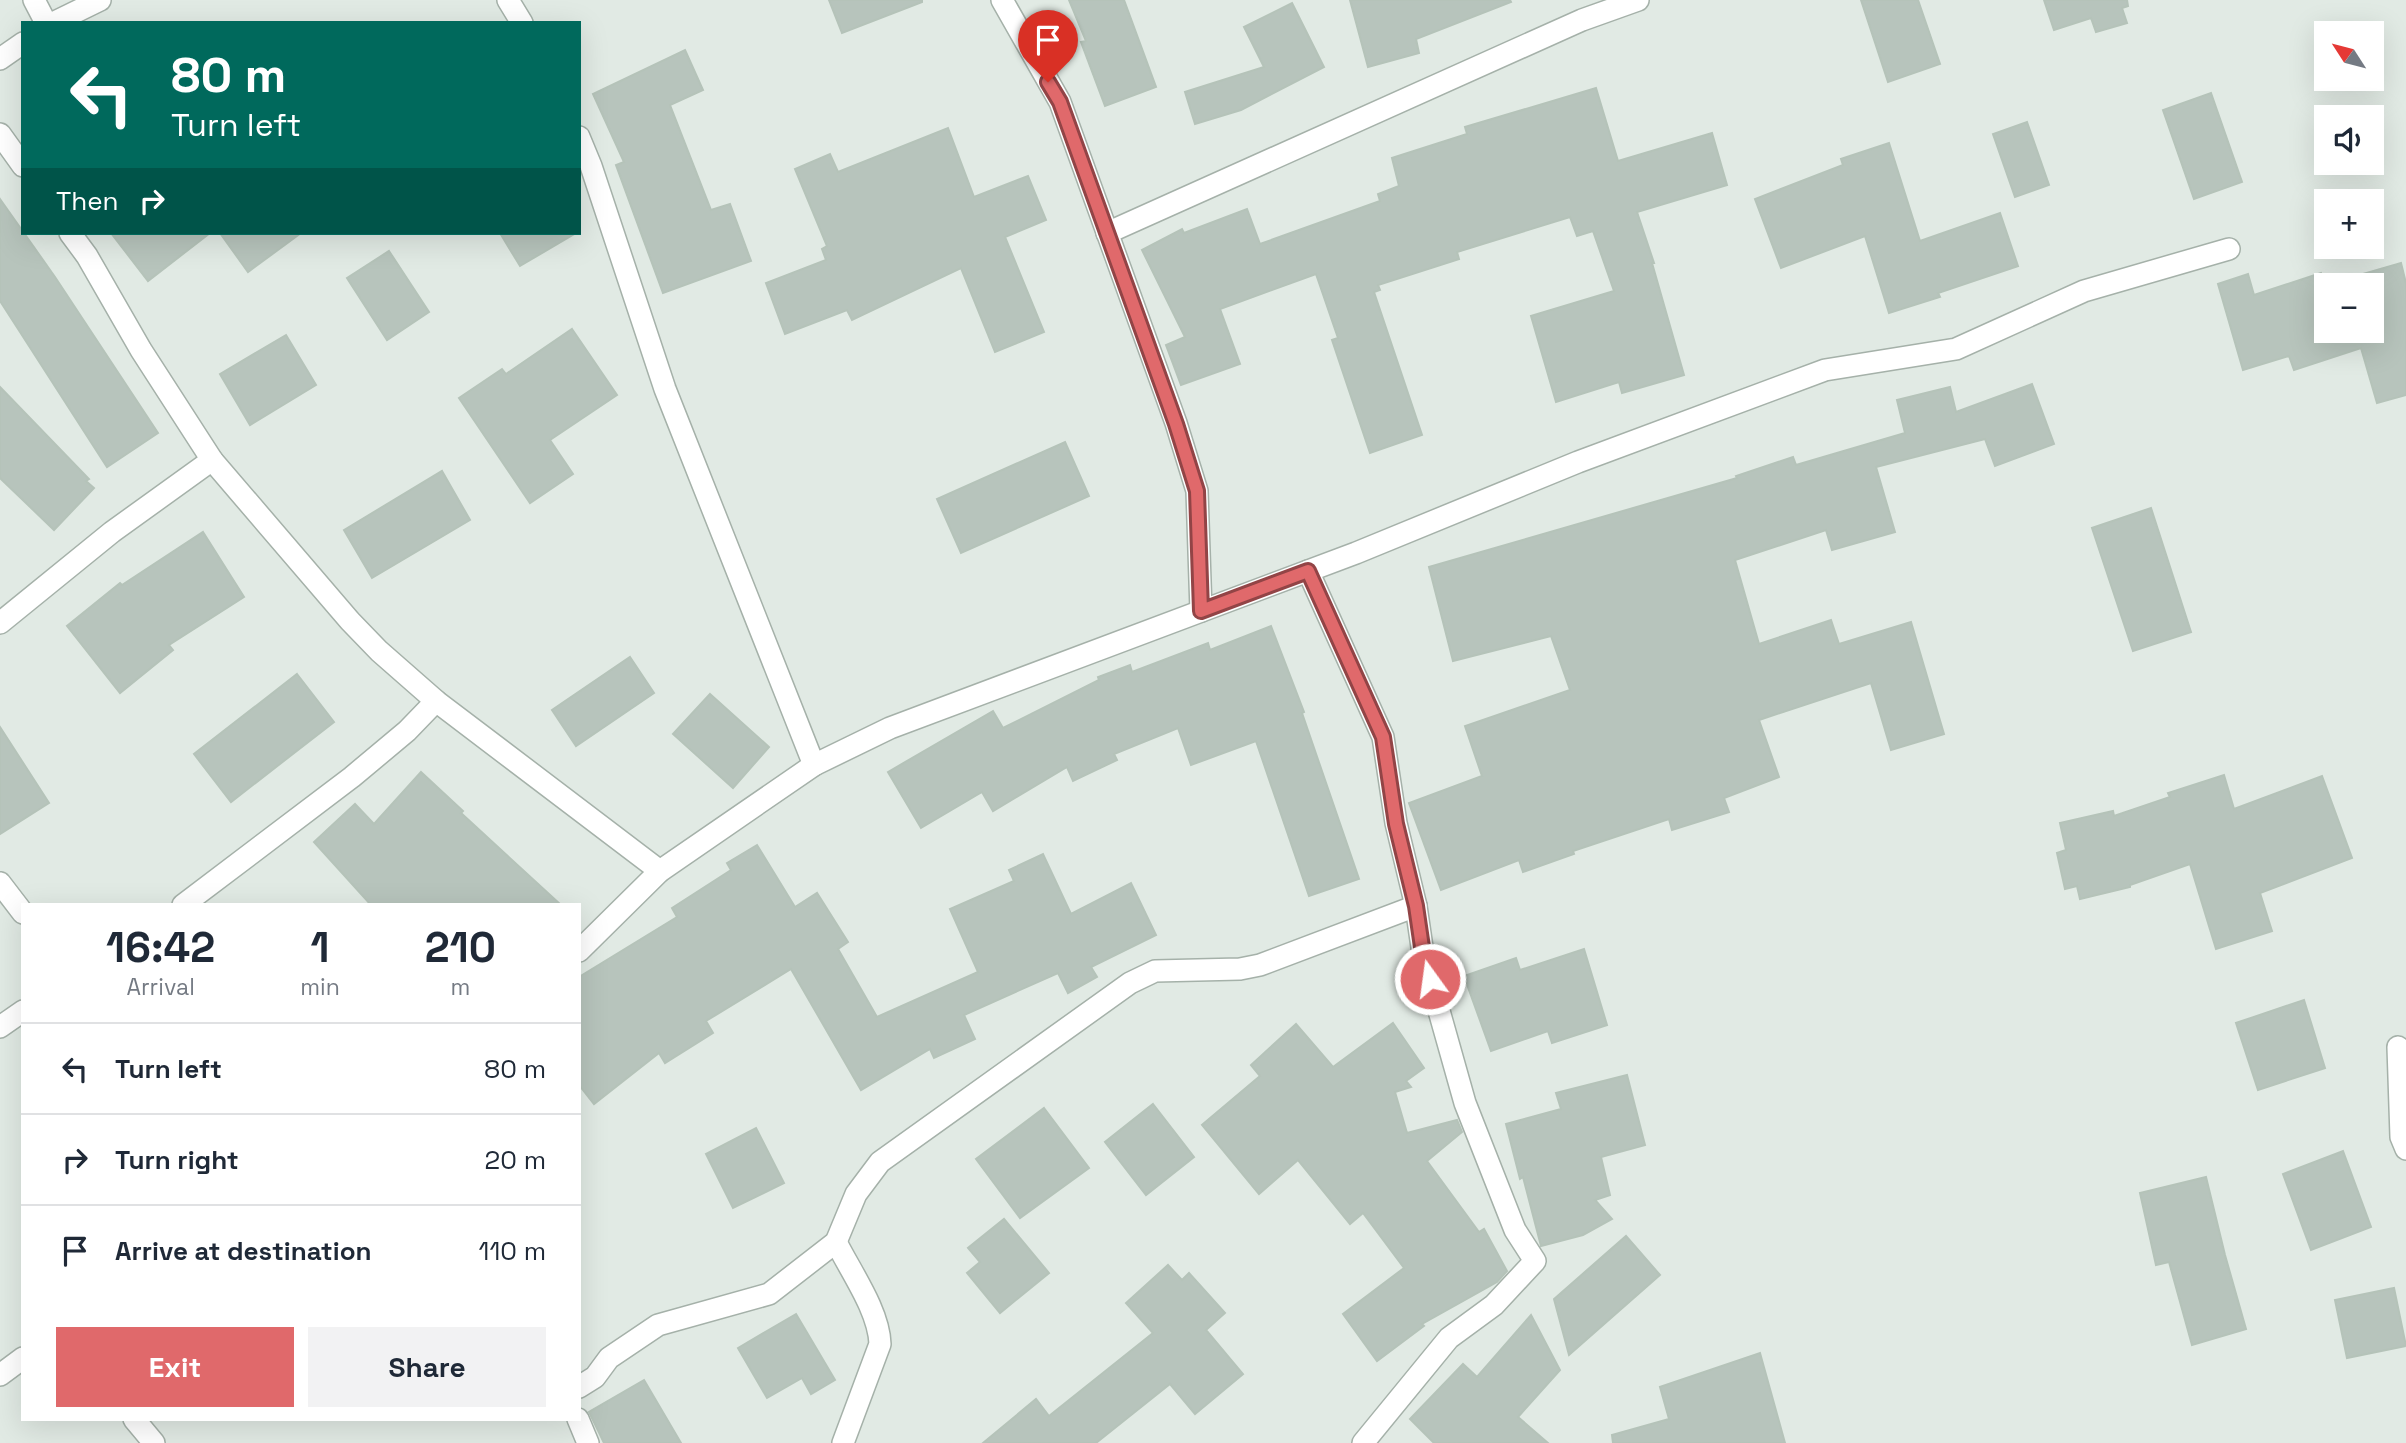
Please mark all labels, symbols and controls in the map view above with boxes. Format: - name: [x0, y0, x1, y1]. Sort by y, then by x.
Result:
- pin: [1018, 10, 1078, 82]
- icon: arrive: [1029, 21, 1067, 59]
- north arrow: [2314, 21, 2384, 91]
- map controls: [2314, 21, 2384, 343]
- text: 80 m: [171, 44, 286, 106]
- icon: left: [56, 49, 147, 140]
- text: Turn left: [171, 105, 301, 145]
- button: sound: [2314, 105, 2384, 175]
- icon: right: [133, 182, 171, 220]
- text: Then: [56, 184, 119, 218]
- button: +: [2314, 189, 2384, 259]
- button: −: [2314, 273, 2384, 343]
- text: 16:42: [106, 921, 215, 974]
- text: 1: [310, 921, 329, 974]
- text: 210: [425, 921, 496, 974]
- position arrow: [1393, 942, 1467, 1016]
- text: Arrival: [126, 972, 195, 1002]
- text: min: [300, 972, 340, 1002]
- text: m: [450, 972, 470, 1002]
- icon: left: [56, 1050, 94, 1088]
- text: Turn left: [115, 1052, 222, 1086]
- text: 80 m: [484, 1052, 546, 1086]
- icon: right: [56, 1141, 94, 1179]
- text: Turn right: [115, 1143, 239, 1177]
- text: 20 m: [485, 1143, 546, 1177]
- icon: arrive: [56, 1232, 94, 1270]
- text: Arrive at destination: [115, 1234, 372, 1268]
- text: 110 m: [479, 1234, 546, 1268]
- button: Exit: [56, 1327, 294, 1407]
- button: Share: [308, 1327, 546, 1407]

